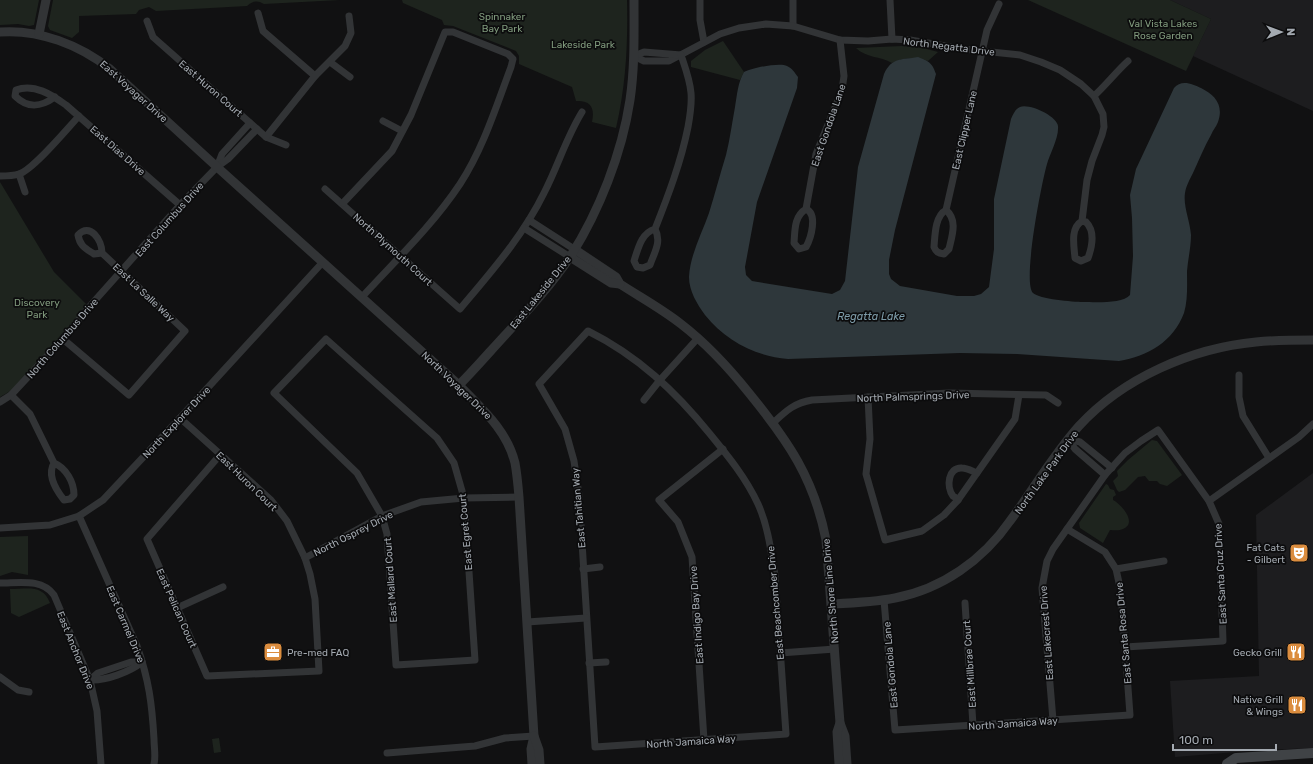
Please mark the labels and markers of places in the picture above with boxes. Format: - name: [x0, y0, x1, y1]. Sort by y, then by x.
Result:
- place label: Fat Cats - Gilbert: [1246, 542, 1285, 566]
- theatre icon: Fat Cats - Gilbert: [1288, 542, 1310, 564]
- office icon: Pre-med FAQ: [262, 641, 284, 663]
- restaurant icon: Gecko Grill: [1285, 641, 1307, 663]
- place label: Pre-med FAQ: [287, 647, 349, 659]
- place label: Gecko Grill: [1233, 647, 1282, 659]
- place label: Native Grill & Wings: [1233, 694, 1283, 718]
- restaurant icon: Native Grill & Wings: [1286, 694, 1308, 716]

